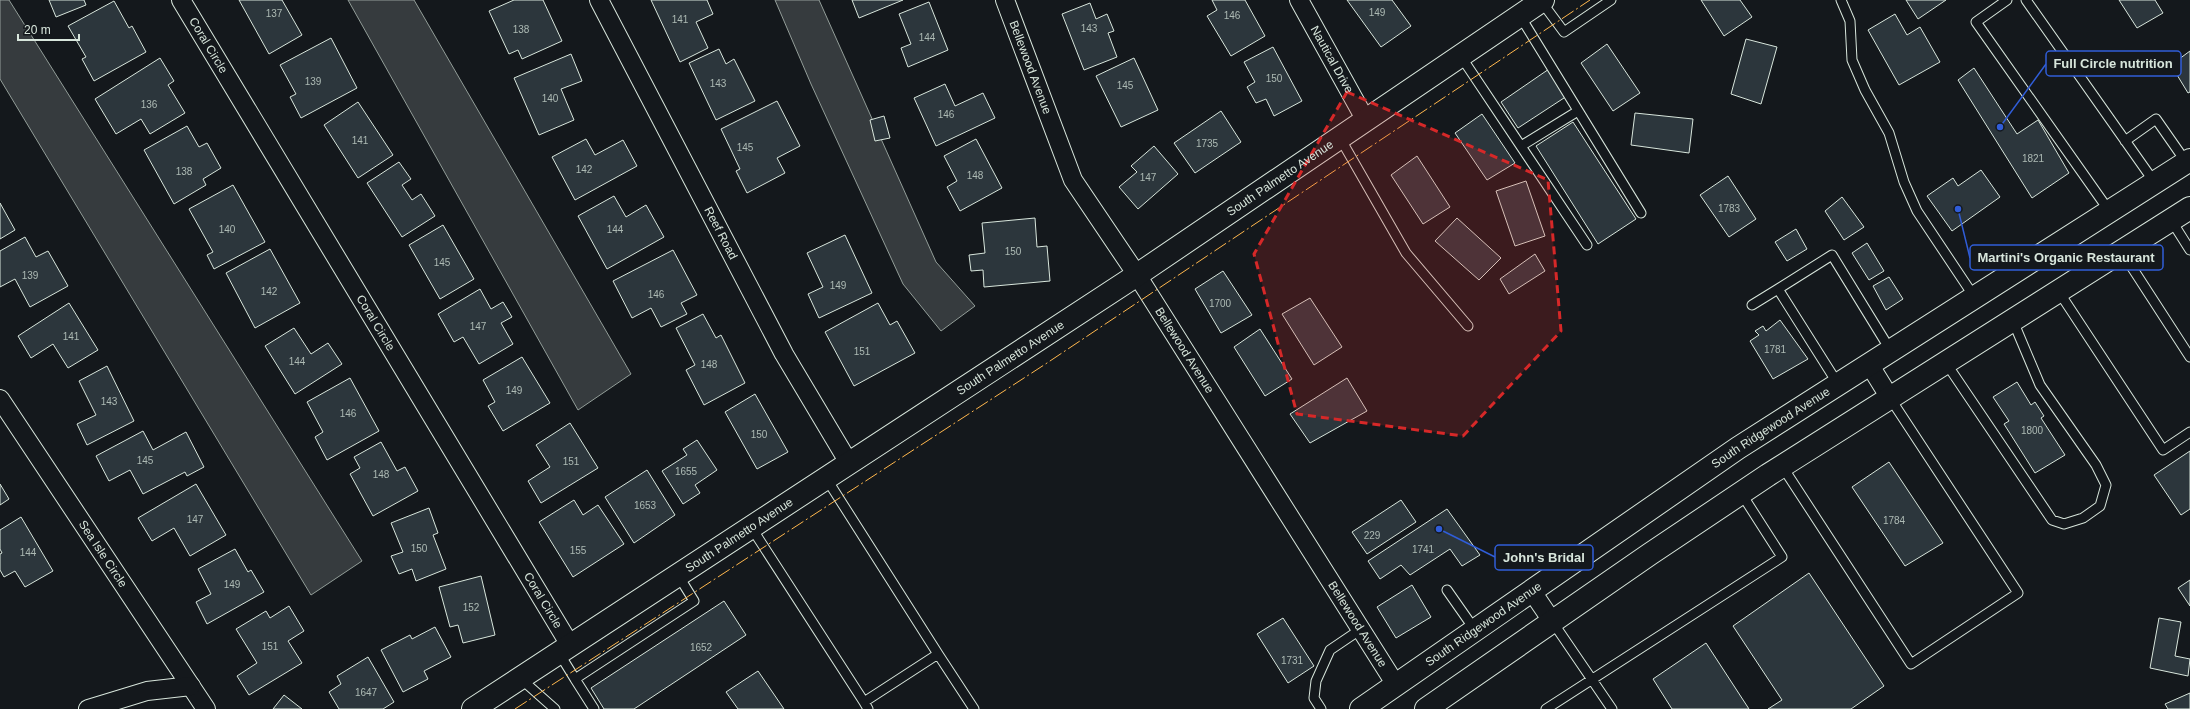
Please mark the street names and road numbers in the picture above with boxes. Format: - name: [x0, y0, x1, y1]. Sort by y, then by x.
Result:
- street label: Coral Circle: [186, 15, 231, 76]
- street label: Bellewood Avenue: [1006, 19, 1055, 116]
- street label: Nautical Drive: [1308, 23, 1356, 96]
- street label: South Palmetto Avenue: [1224, 137, 1336, 219]
- street label: Reef Road: [701, 204, 740, 262]
- street label: Coral Circle: [353, 292, 398, 354]
- street label: Bellewood Avenue: [1152, 305, 1217, 396]
- street label: South Palmetto Avenue: [954, 317, 1067, 398]
- street label: South Ridgewood Avenue: [1709, 384, 1833, 471]
- street label: South Palmetto Avenue: [683, 495, 796, 575]
- street label: Sea Isle Circle: [76, 518, 130, 590]
- street label: Coral Circle: [521, 570, 565, 631]
- street label: Bellewood Avenue: [1325, 579, 1390, 670]
- street label: South Ridgewood Avenue: [1423, 579, 1545, 669]

